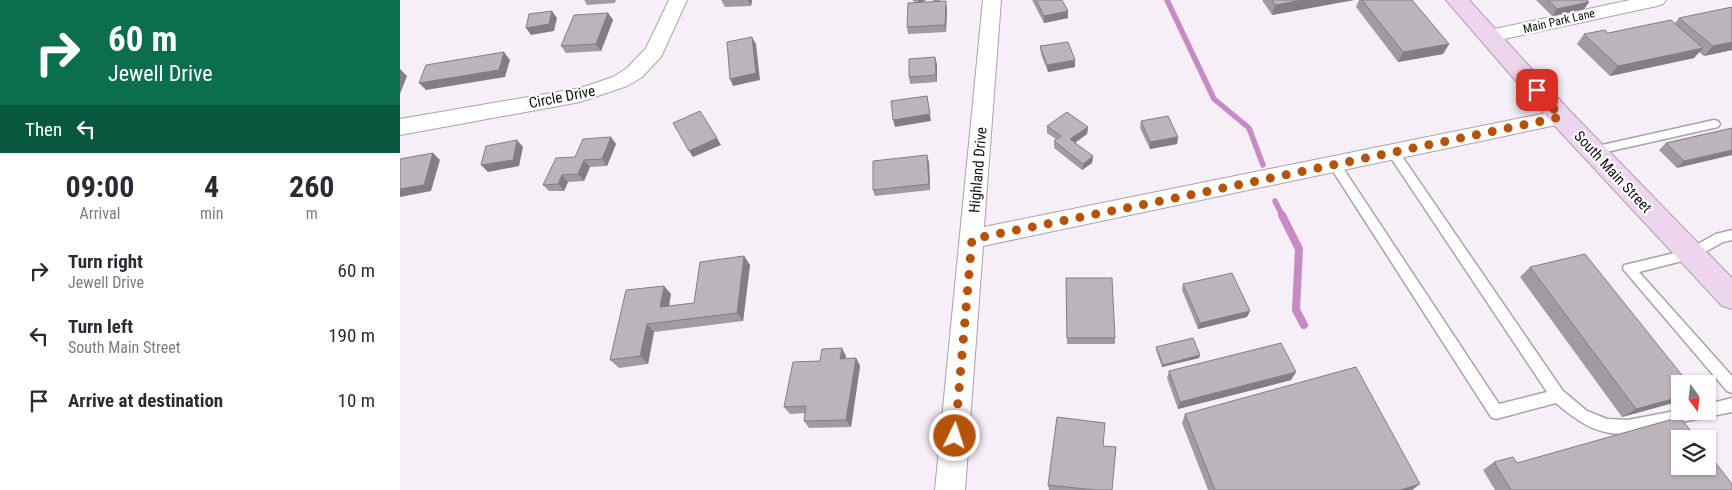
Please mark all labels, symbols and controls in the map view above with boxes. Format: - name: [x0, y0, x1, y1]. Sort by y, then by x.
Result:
- street label: Main Park Lane: [1522, 6, 1597, 36]
- text: 60 m: [108, 19, 177, 60]
- icon: right: [25, 20, 90, 85]
- text: Jewell Drive: [108, 61, 213, 86]
- pin: [1516, 69, 1558, 111]
- icon: arrive: [1523, 76, 1551, 104]
- street label: Circle Drive: [527, 82, 597, 112]
- icon: left: [72, 115, 100, 143]
- text: Then: [25, 118, 62, 141]
- street label: Highland Drive: [965, 126, 991, 214]
- street label: South Main Street: [1570, 127, 1656, 217]
- text: 09:00: [66, 169, 134, 204]
- text: 4: [204, 169, 219, 204]
- text: 260: [289, 169, 334, 204]
- text: Arrival: [80, 204, 120, 223]
- text: min: [200, 204, 223, 223]
- text: m: [306, 204, 318, 223]
- text: Turn right: [68, 250, 143, 273]
- icon: right: [25, 257, 53, 285]
- text: 60 m: [338, 259, 375, 282]
- text: Jewell Drive: [68, 273, 144, 292]
- text: Turn left: [68, 315, 133, 338]
- icon: left: [25, 322, 53, 350]
- text: 190 m: [328, 324, 375, 347]
- text: South Main Street: [68, 338, 181, 357]
- north arrow: [1671, 375, 1716, 420]
- map controls: [1671, 375, 1716, 475]
- icon: arrive: [25, 387, 53, 415]
- text: Arrive at destination: [68, 389, 223, 412]
- text: 10 m: [338, 389, 375, 412]
- position arrow: [928, 409, 980, 461]
- button: layers: [1671, 430, 1716, 475]

